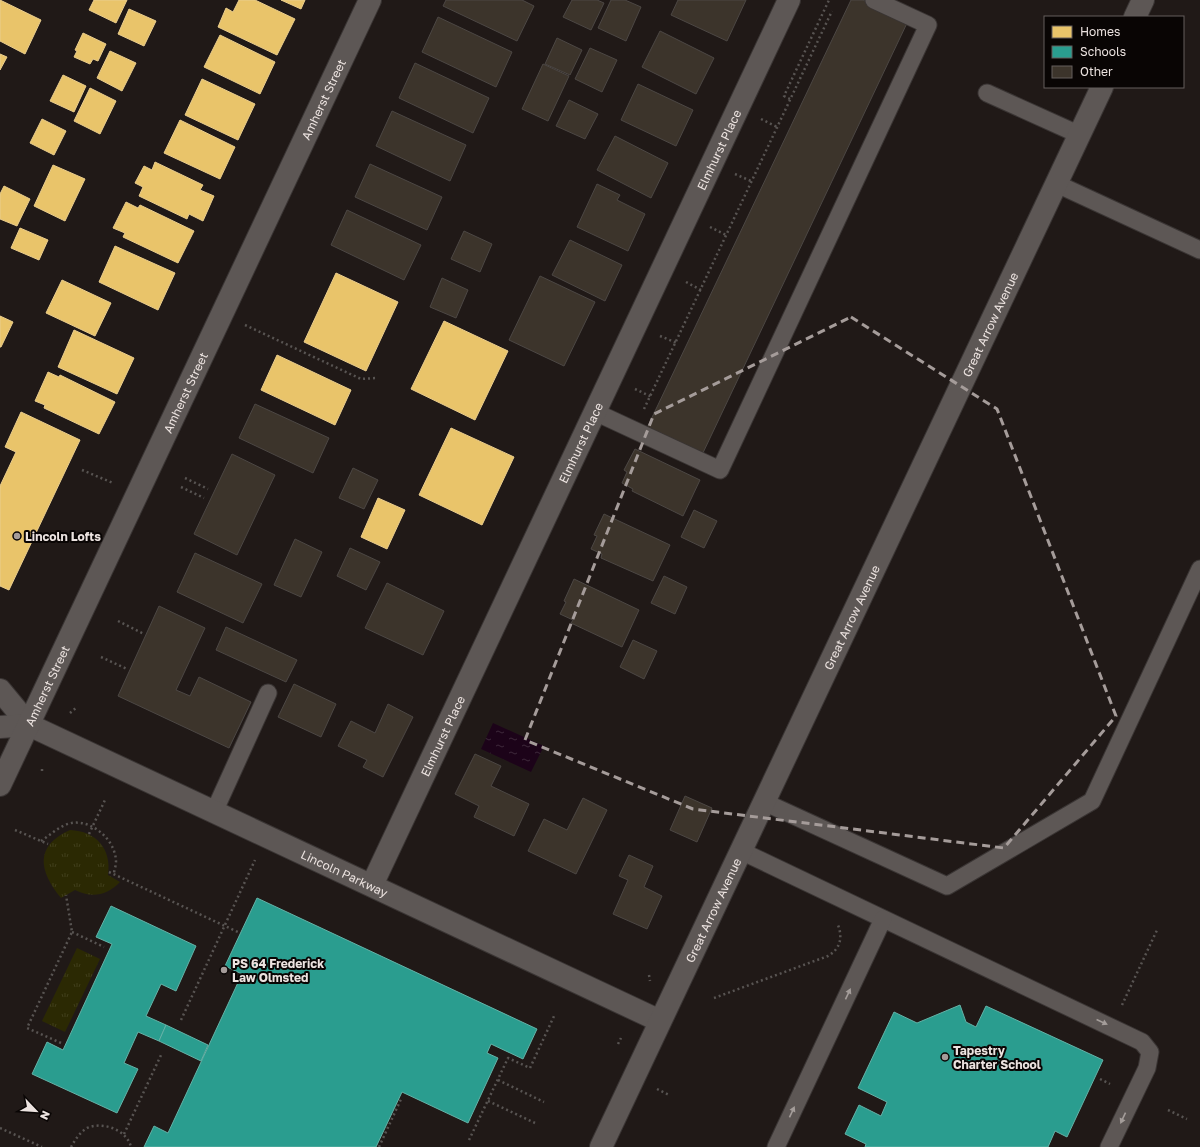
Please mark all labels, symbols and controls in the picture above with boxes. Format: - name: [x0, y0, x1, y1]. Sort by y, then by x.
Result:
- legend: [1044, 16, 1184, 88]
- text: Homes: [1080, 24, 1120, 39]
- text: Schools: [1080, 44, 1126, 59]
- street label: Amherst Street: [298, 56, 349, 142]
- text: Other: [1080, 64, 1113, 79]
- street label: Elmhurst Place: [693, 107, 744, 192]
- street label: Great Arrow Avenue: [959, 269, 1021, 379]
- street label: Amherst Street: [160, 349, 211, 435]
- street label: Elmhurst Place: [555, 400, 606, 485]
- place label: Lincoln Lofts: [25, 529, 101, 544]
- marker: Lincoln Lofts: [12, 531, 22, 541]
- street label: Great Arrow Avenue: [820, 562, 883, 672]
- street label: Amherst Street: [21, 643, 72, 728]
- street label: Elmhurst Place: [417, 693, 468, 778]
- street label: Lincoln Parkway: [299, 846, 391, 900]
- street label: Great Arrow Avenue: [682, 855, 744, 965]
- place label: PS 64 Frederick Law Olmsted: [232, 956, 324, 985]
- marker: PS 64 Frederick Law Olmsted: [219, 965, 229, 975]
- one-way arrow: [845, 988, 851, 1000]
- one-way arrow: [1096, 1019, 1107, 1025]
- place label: Tapestry Charter School: [953, 1043, 1041, 1072]
- marker: Tapestry Charter School: [940, 1052, 950, 1062]
- north arrow: [16, 1091, 56, 1131]
- one-way arrow: [789, 1106, 795, 1117]
- text: N: [38, 1109, 53, 1122]
- one-way arrow: [1120, 1113, 1126, 1124]

